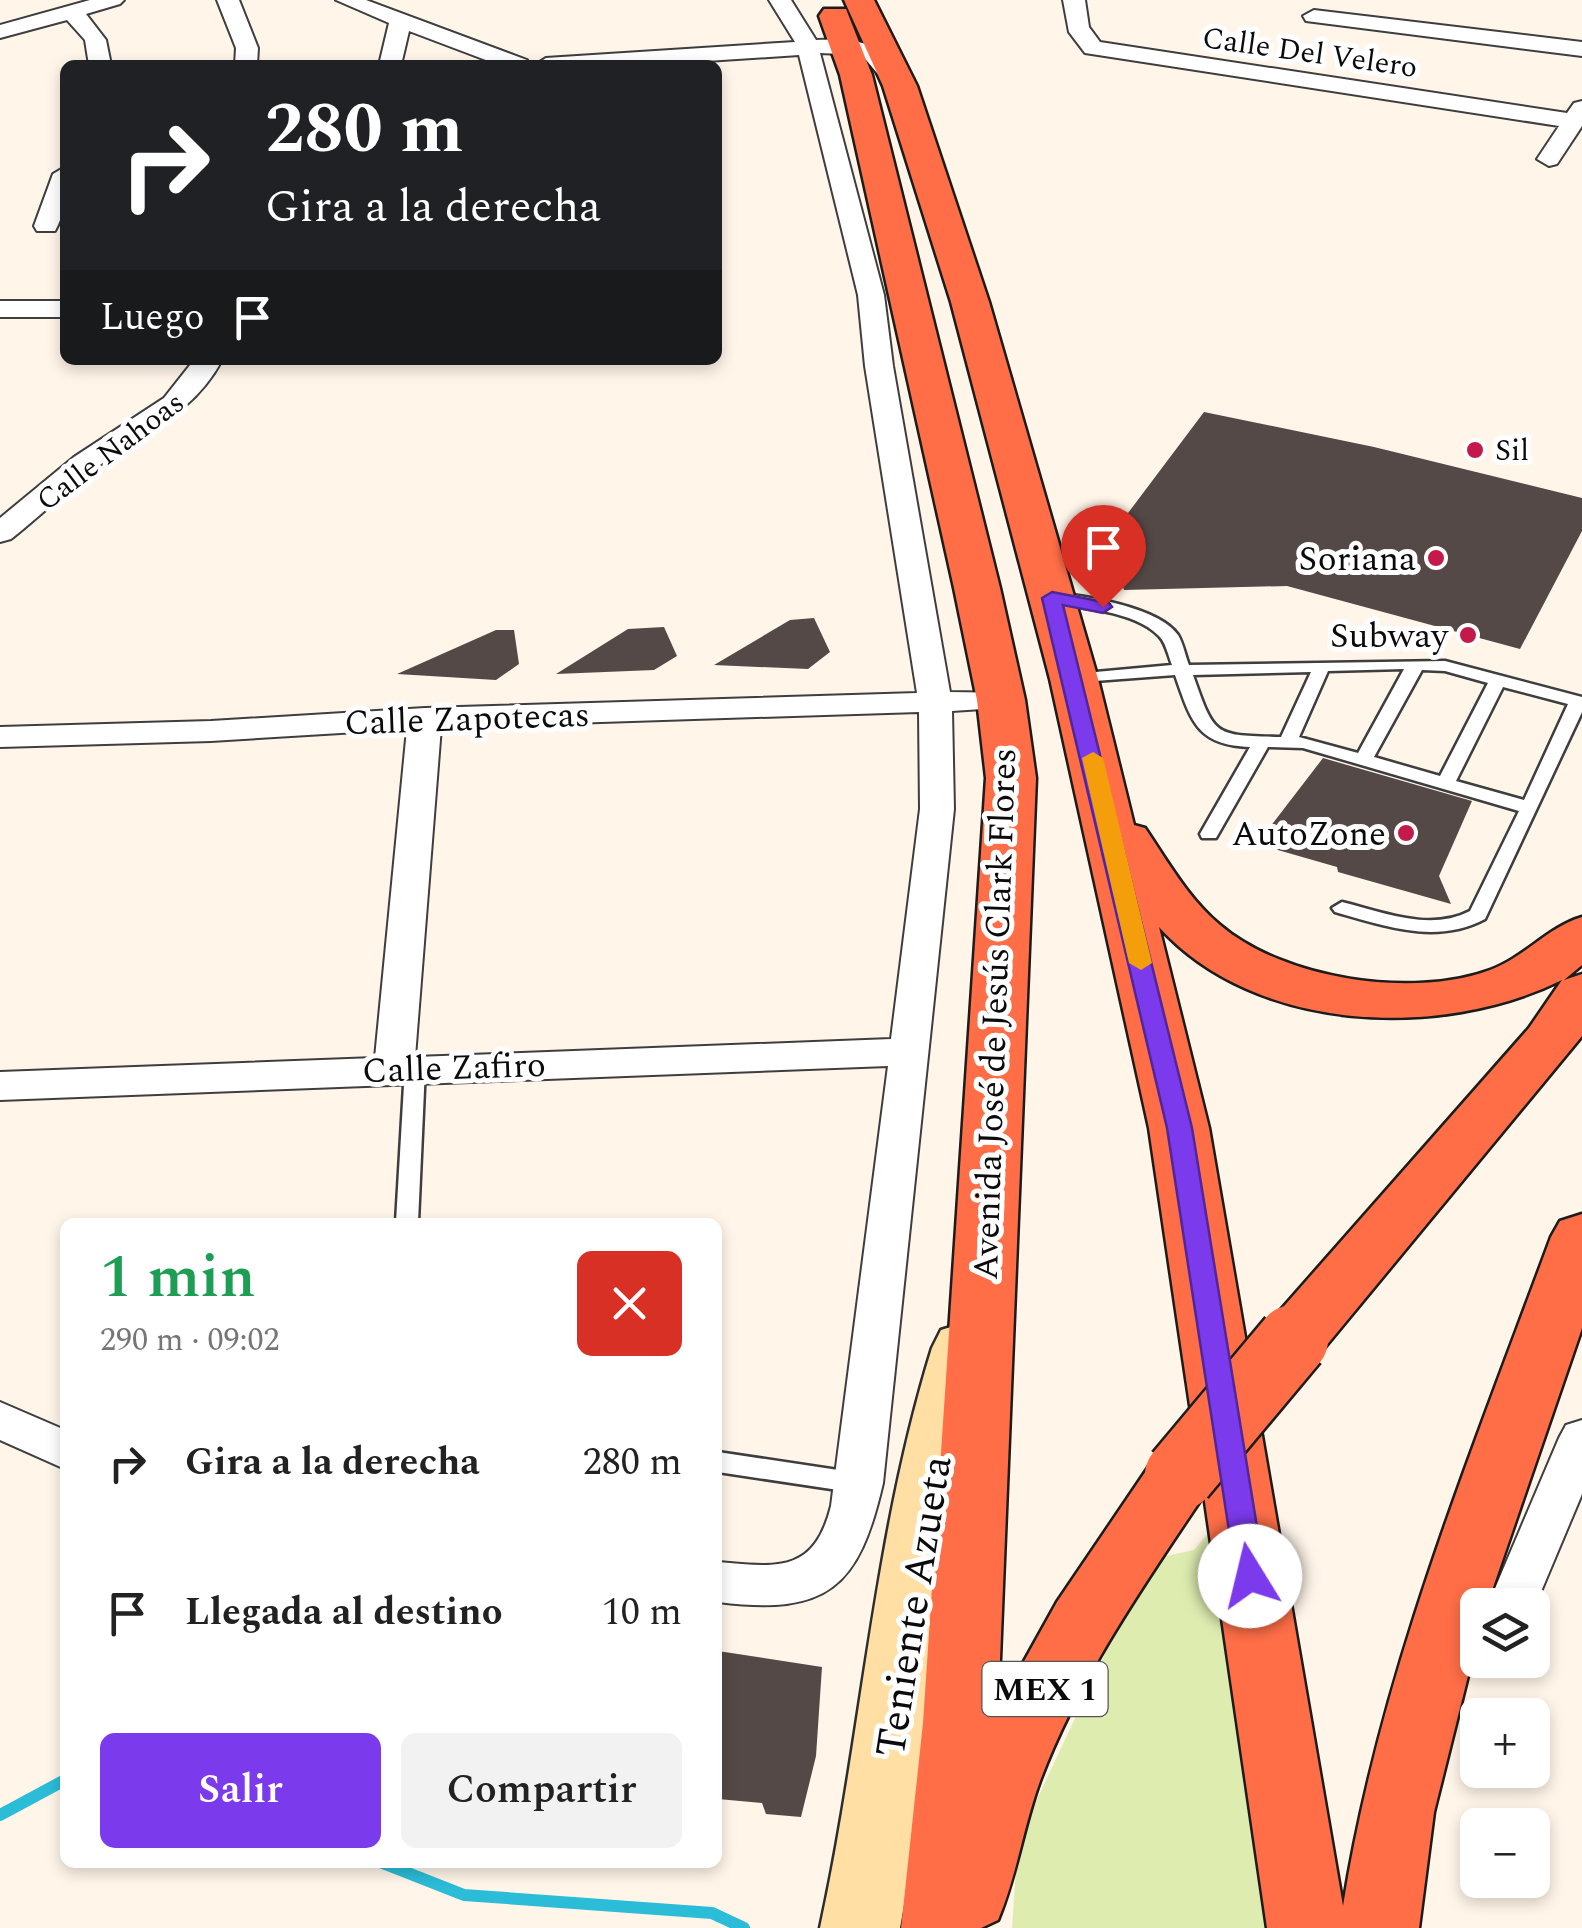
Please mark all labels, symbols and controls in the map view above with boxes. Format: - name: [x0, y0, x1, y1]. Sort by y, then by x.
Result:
- street label: Calle Del Velero: [1199, 15, 1420, 91]
- text: 280 m: [265, 77, 463, 183]
- icon: right: [100, 100, 230, 230]
- text: Gira a la derecha: [265, 173, 601, 242]
- text: Luego: [100, 289, 205, 347]
- icon: arrive: [225, 290, 280, 345]
- street label: Calle Nahoas: [27, 381, 195, 523]
- place label: Sil: [1495, 428, 1529, 474]
- marker: Sil: [1464, 439, 1486, 461]
- pin: [1061, 505, 1146, 608]
- icon: arrive: [1076, 520, 1131, 575]
- place label: Soriana: [1299, 533, 1416, 586]
- marker: Soriana: [1425, 547, 1447, 569]
- place label: Subway: [1330, 610, 1449, 663]
- marker: Subway: [1457, 624, 1479, 646]
- street label: Calle Zapotecas: [343, 689, 591, 750]
- street label: Avenida José de Jesús Clark Flores: [960, 747, 1031, 1281]
- place label: AutoZone: [1231, 808, 1386, 861]
- marker: AutoZone: [1395, 822, 1417, 844]
- street label: Calle Zafiro: [361, 1039, 547, 1098]
- text: 1 min: [100, 1232, 256, 1324]
- button: close: [577, 1251, 682, 1356]
- text: 290 m · 09:02: [100, 1316, 280, 1365]
- text: Gira a la derecha: [185, 1434, 480, 1492]
- text: 280 m: [583, 1434, 682, 1492]
- icon: right: [100, 1436, 155, 1491]
- street label: Teniente Azueta: [860, 1451, 969, 1762]
- position arrow: [1198, 1524, 1302, 1628]
- text: Llegada al destino: [185, 1584, 503, 1642]
- text: 10 m: [602, 1584, 682, 1642]
- icon: arrive: [100, 1586, 155, 1641]
- map controls: [1460, 1588, 1550, 1898]
- button: layers: [1460, 1588, 1550, 1678]
- road number: MEX 1: [982, 1662, 1108, 1716]
- button: +: [1460, 1698, 1550, 1788]
- button: Salir: [100, 1733, 381, 1848]
- button: Compartir: [401, 1733, 682, 1848]
- button: −: [1460, 1808, 1550, 1898]

